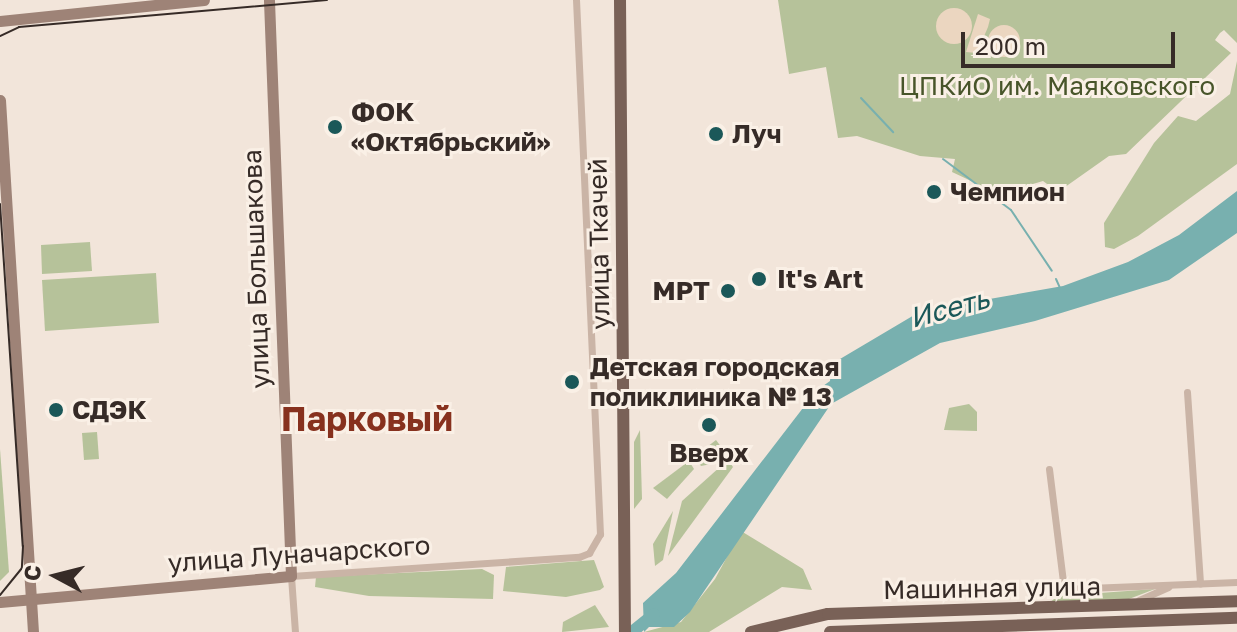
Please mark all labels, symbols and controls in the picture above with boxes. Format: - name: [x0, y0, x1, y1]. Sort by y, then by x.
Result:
- scale bar: [965, 16, 1179, 66]
- text: 200 m: [975, 31, 1046, 60]
- park label: ЦПКиО им. Маяковского: [899, 70, 1215, 102]
- place label: ФОК «Октябрьский»: [351, 96, 550, 158]
- marker: ФОК «Октябрьский»: [326, 118, 344, 136]
- place label: Луч: [732, 118, 782, 150]
- marker: Луч: [707, 125, 725, 143]
- street label: улица Большакова: [236, 149, 276, 389]
- street label: улица Ткачей: [582, 158, 616, 330]
- place label: Чемпион: [950, 176, 1065, 208]
- marker: Чемпион: [925, 183, 943, 201]
- place label: It's Art: [777, 263, 863, 295]
- marker: It's Art: [748, 268, 770, 290]
- place label: МРТ: [653, 275, 710, 307]
- marker: МРТ: [717, 280, 739, 302]
- water label: Исеть: [906, 281, 992, 335]
- place label: Детская городская поликлиника № 13: [590, 351, 839, 412]
- marker: Детская городская поликлиника № 13: [561, 371, 583, 393]
- place label: СДЭК: [72, 394, 147, 426]
- district label: Парковый: [281, 399, 453, 439]
- marker: СДЭК: [47, 401, 65, 419]
- marker: Вверх: [700, 416, 718, 434]
- place label: Вверх: [669, 437, 749, 469]
- street label: улица Луначарского: [167, 529, 431, 579]
- north arrow: [16, 536, 96, 616]
- text: С: [17, 564, 46, 582]
- street label: Машинная улица: [883, 571, 1101, 605]

